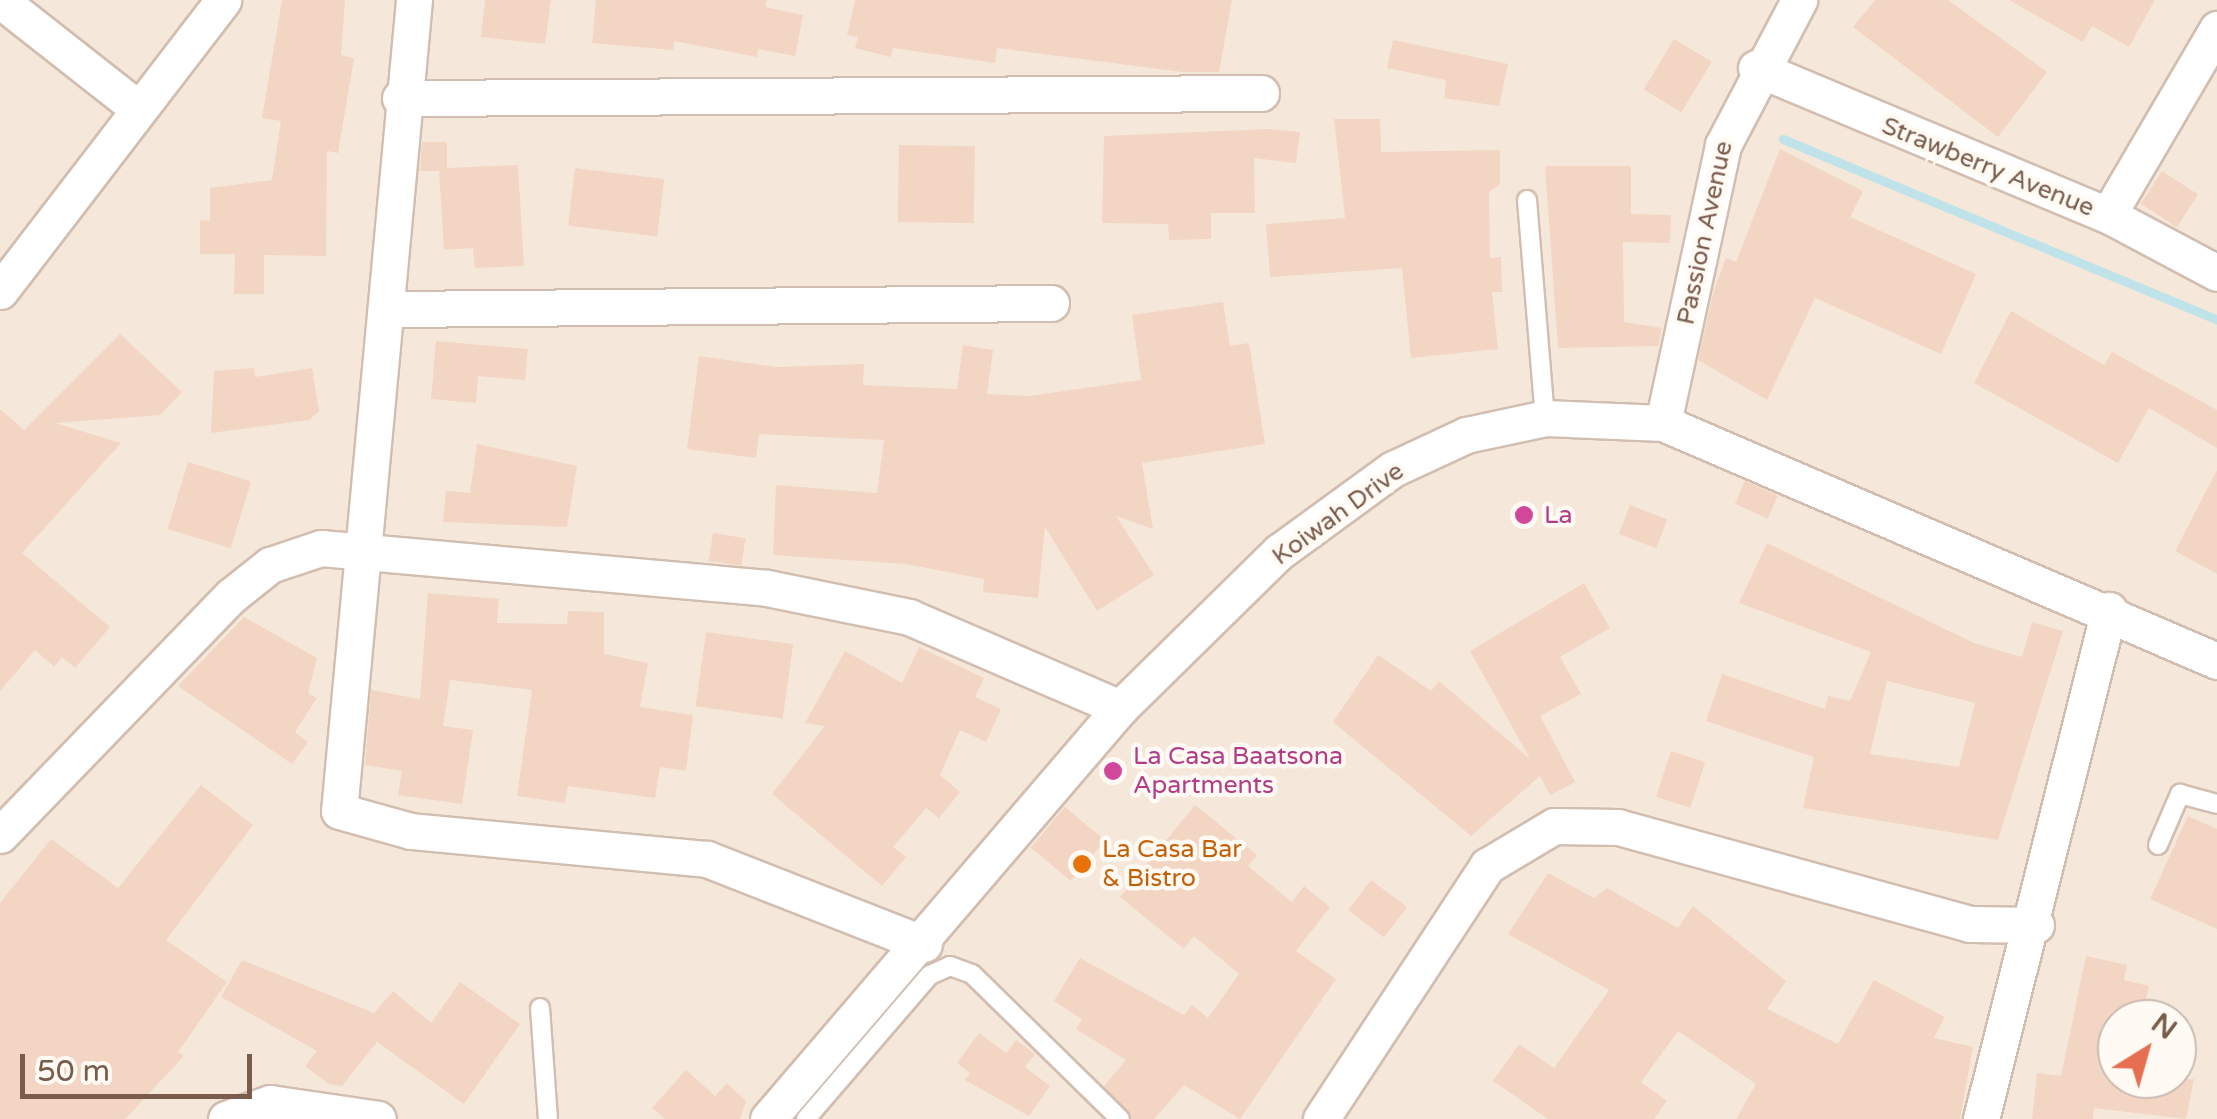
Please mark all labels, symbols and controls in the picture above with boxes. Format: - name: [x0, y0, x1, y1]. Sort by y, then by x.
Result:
- street label: Strawberry Avenue: [1878, 111, 2098, 223]
- street label: Passion Avenue: [1671, 139, 1739, 327]
- street label: Koiwah Drive: [1266, 456, 1410, 572]
- place label: La: [1544, 500, 1572, 530]
- marker: La: [1513, 504, 1535, 526]
- place label: La Casa Baatsona Apartments: [1133, 742, 1343, 801]
- marker: La Casa Baatsona Apartments: [1102, 760, 1124, 782]
- place label: La Casa Bar & Bistro: [1102, 835, 1242, 894]
- marker: La Casa Bar & Bistro: [1071, 853, 1093, 875]
- north arrow: [2097, 999, 2197, 1099]
- text: N: [2145, 1006, 2183, 1047]
- scale bar: [25, 1034, 258, 1096]
- text: 50 m: [37, 1053, 110, 1090]

